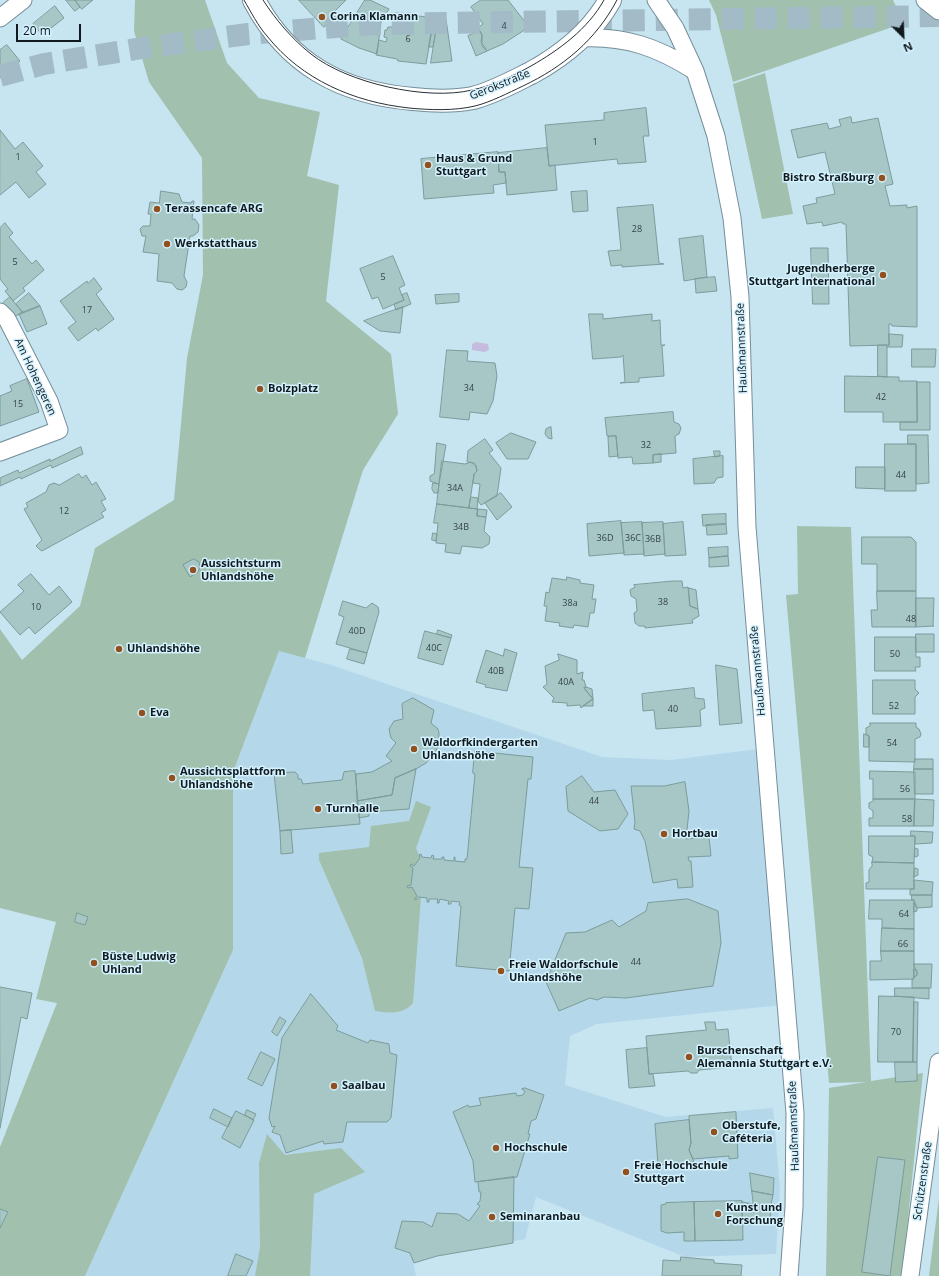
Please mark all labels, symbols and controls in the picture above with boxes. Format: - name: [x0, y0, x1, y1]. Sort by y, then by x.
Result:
- place label: Corina Klamann: [330, 10, 418, 24]
- marker: Corina Klamann: [317, 12, 327, 22]
- scale bar: [18, 16, 83, 42]
- north arrow: [883, 16, 923, 56]
- house number: 4: [501, 21, 507, 31]
- text: 20 m: [23, 22, 51, 39]
- house number: 6: [405, 34, 411, 44]
- text: N: [901, 39, 915, 56]
- street label: Gerokstraße: [468, 67, 532, 103]
- house number: 1: [592, 137, 598, 147]
- house number: 1: [15, 152, 21, 162]
- place label: Haus & Grund Stuttgart: [436, 152, 512, 178]
- marker: Haus & Grund Stuttgart: [423, 160, 433, 170]
- place label: Bistro Straßburg: [783, 171, 874, 185]
- marker: Bistro Straßburg: [877, 173, 887, 183]
- place label: Terassencafe ARG: [165, 202, 263, 216]
- marker: Terassencafe ARG: [152, 204, 162, 214]
- house number: 28: [632, 224, 642, 234]
- place label: Werkstatthaus: [175, 237, 257, 251]
- marker: Werkstatthaus: [162, 239, 172, 249]
- house number: 5: [12, 257, 18, 267]
- place label: Jugendherberge Stuttgart International: [749, 262, 875, 288]
- marker: Jugendherberge Stuttgart International: [878, 270, 888, 280]
- house number: 5: [380, 272, 386, 282]
- street label: Haußmannstraße: [734, 303, 750, 393]
- house number: 17: [82, 305, 92, 315]
- street label: Am Hohengeren: [11, 336, 59, 418]
- place label: Bolzplatz: [268, 382, 318, 396]
- house number: 34: [464, 383, 474, 393]
- marker: Bolzplatz: [255, 384, 265, 394]
- house number: 42: [876, 392, 886, 402]
- house number: 15: [13, 399, 23, 409]
- house number: 32: [641, 440, 651, 450]
- house number: 44: [896, 470, 906, 480]
- house number: 34A: [447, 483, 463, 493]
- house number: 12: [59, 506, 69, 516]
- house number: 34B: [453, 522, 469, 532]
- house number: 36D: [597, 533, 613, 543]
- house number: 36C: [625, 533, 641, 543]
- house number: 36B: [645, 534, 661, 544]
- place label: Aussichtsturm Uhlandshöhe: [201, 557, 281, 583]
- marker: Aussichtsturm Uhlandshöhe: [188, 565, 198, 575]
- house number: 38: [658, 597, 668, 607]
- house number: 38a: [562, 598, 578, 608]
- house number: 10: [31, 602, 41, 612]
- house number: 48: [906, 614, 916, 624]
- street label: Haußmannstraße: [747, 625, 769, 717]
- house number: 40D: [349, 626, 365, 636]
- place label: Uhlandshöhe: [127, 642, 200, 656]
- house number: 40C: [426, 643, 442, 653]
- marker: Uhlandshöhe: [114, 644, 124, 654]
- house number: 50: [890, 649, 900, 659]
- house number: 40B: [488, 666, 504, 676]
- house number: 40A: [558, 677, 574, 687]
- house number: 52: [889, 701, 899, 711]
- house number: 40: [668, 704, 678, 714]
- place label: Eva: [150, 706, 169, 720]
- marker: Eva: [137, 708, 147, 718]
- place label: Waldorfkindergarten Uhlandshöhe: [422, 736, 538, 762]
- house number: 54: [887, 738, 897, 748]
- marker: Waldorfkindergarten Uhlandshöhe: [409, 744, 419, 754]
- place label: Aussichtsplattform Uhlandshöhe: [180, 765, 286, 791]
- marker: Aussichtsplattform Uhlandshöhe: [167, 773, 177, 783]
- house number: 56: [900, 784, 910, 794]
- house number: 44: [589, 796, 599, 806]
- place label: Turnhalle: [326, 802, 379, 816]
- marker: Turnhalle: [313, 804, 323, 814]
- house number: 58: [902, 814, 912, 824]
- place label: Hortbau: [672, 827, 718, 841]
- marker: Hortbau: [659, 829, 669, 839]
- house number: 64: [899, 909, 909, 919]
- house number: 66: [898, 939, 908, 949]
- place label: Büste Ludwig Uhland: [102, 950, 176, 976]
- house number: 44: [631, 957, 641, 967]
- marker: Büste Ludwig Uhland: [89, 958, 99, 968]
- place label: Freie Waldorfschule Uhlandshöhe: [509, 958, 618, 984]
- marker: Freie Waldorfschule Uhlandshöhe: [496, 966, 506, 976]
- house number: 70: [891, 1027, 901, 1037]
- place label: Burschenschaft Alemannia Stuttgart e.V.: [697, 1044, 832, 1070]
- marker: Burschenschaft Alemannia Stuttgart e.V.: [684, 1052, 694, 1062]
- place label: Saalbau: [342, 1079, 386, 1093]
- marker: Saalbau: [329, 1081, 339, 1091]
- street label: Haußmannstraße: [786, 1081, 802, 1171]
- place label: Oberstufe, Caféteria: [722, 1119, 781, 1145]
- marker: Oberstufe, Caféteria: [709, 1127, 719, 1137]
- place label: Hochschule: [504, 1141, 568, 1155]
- street label: Schützenstraße: [911, 1141, 935, 1221]
- marker: Hochschule: [491, 1143, 501, 1153]
- place label: Freie Hochschule Stuttgart: [634, 1159, 728, 1185]
- marker: Freie Hochschule Stuttgart: [621, 1167, 631, 1177]
- place label: Kunst und Forschung: [726, 1201, 783, 1227]
- marker: Kunst und Forschung: [713, 1209, 723, 1219]
- place label: Seminaranbau: [500, 1210, 580, 1224]
- marker: Seminaranbau: [487, 1212, 497, 1222]

